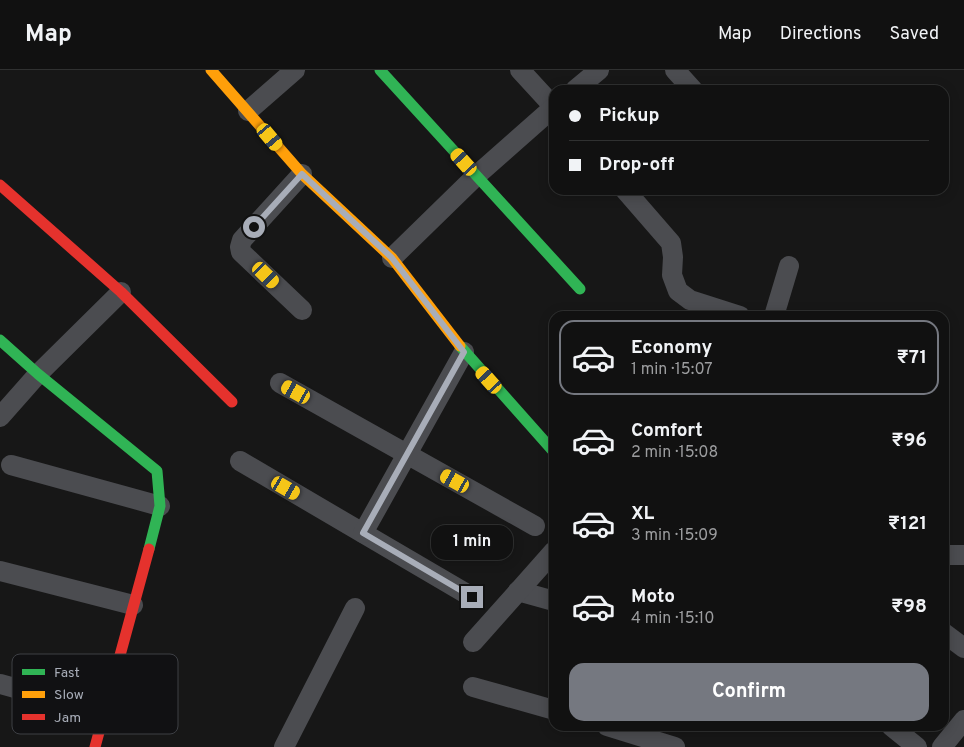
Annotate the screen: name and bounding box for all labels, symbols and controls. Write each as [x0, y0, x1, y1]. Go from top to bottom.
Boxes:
text: Map [25, 20, 72, 50]
text: Map [718, 23, 752, 46]
text: Directions [780, 23, 862, 46]
text: Saved [890, 23, 939, 46]
text: Pickup [599, 104, 659, 128]
car [254, 121, 285, 153]
car [448, 146, 479, 178]
text: Drop-off [599, 153, 674, 177]
route start [243, 216, 265, 238]
car [249, 259, 282, 291]
icon: car [571, 335, 616, 380]
text: Economy [631, 336, 712, 360]
text: ₹71 [896, 346, 927, 370]
text: 1 min · 15:07 [631, 360, 713, 380]
car [473, 364, 504, 396]
car [279, 378, 312, 406]
icon: car [571, 418, 616, 463]
text: Comfort [631, 419, 703, 443]
text: ₹96 [891, 429, 927, 453]
text: 2 min · 15:08 [631, 443, 718, 463]
car [438, 467, 471, 495]
car [269, 474, 302, 502]
icon: car [571, 501, 616, 546]
text: XL [631, 502, 654, 526]
text: ₹121 [888, 512, 927, 536]
callout: 1 min [431, 524, 513, 560]
text: 3 min · 15:09 [631, 526, 718, 546]
text: 1 min [453, 532, 491, 552]
icon: car [571, 584, 616, 629]
text: Moto [631, 585, 675, 609]
route end [461, 586, 483, 608]
text: ₹98 [891, 595, 927, 619]
text: 4 min · 15:10 [631, 609, 715, 629]
legend [12, 654, 178, 734]
button: Confirm [569, 663, 929, 721]
text: Fast [54, 665, 80, 682]
text: Slow [54, 687, 84, 704]
text: Jam [54, 710, 81, 727]

